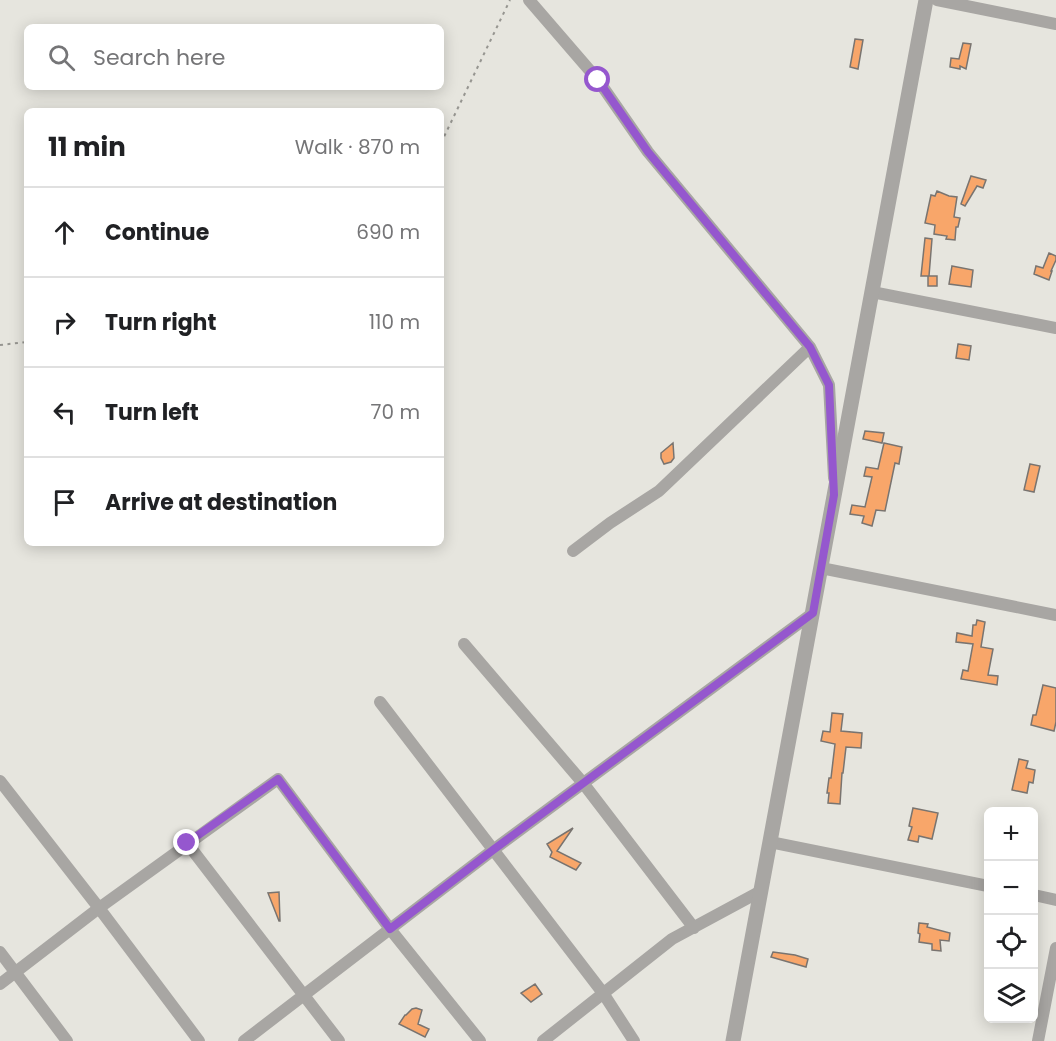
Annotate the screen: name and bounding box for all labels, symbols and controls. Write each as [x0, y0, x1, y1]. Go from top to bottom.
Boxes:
search box [24, 24, 444, 90]
icon: search [45, 41, 78, 74]
text: Search here [93, 42, 226, 73]
route start [584, 66, 610, 92]
text: 11 min [48, 129, 126, 165]
text: Walk · 870 m [295, 133, 420, 161]
icon: ahead [48, 216, 81, 249]
text: Continue [105, 217, 209, 248]
text: 690 m [356, 218, 420, 246]
icon: right [48, 306, 81, 339]
text: Turn right [105, 307, 216, 338]
text: 110 m [369, 308, 420, 336]
icon: left [48, 396, 81, 429]
text: Turn left [105, 397, 199, 428]
text: 70 m [371, 398, 420, 426]
icon: arrive [48, 486, 81, 519]
text: Arrive at destination [105, 487, 337, 518]
map controls [984, 807, 1038, 1023]
button: + [984, 807, 1038, 861]
route end [173, 829, 199, 855]
button: − [984, 861, 1038, 915]
button: locate [984, 915, 1038, 969]
button: layers [984, 969, 1038, 1023]

